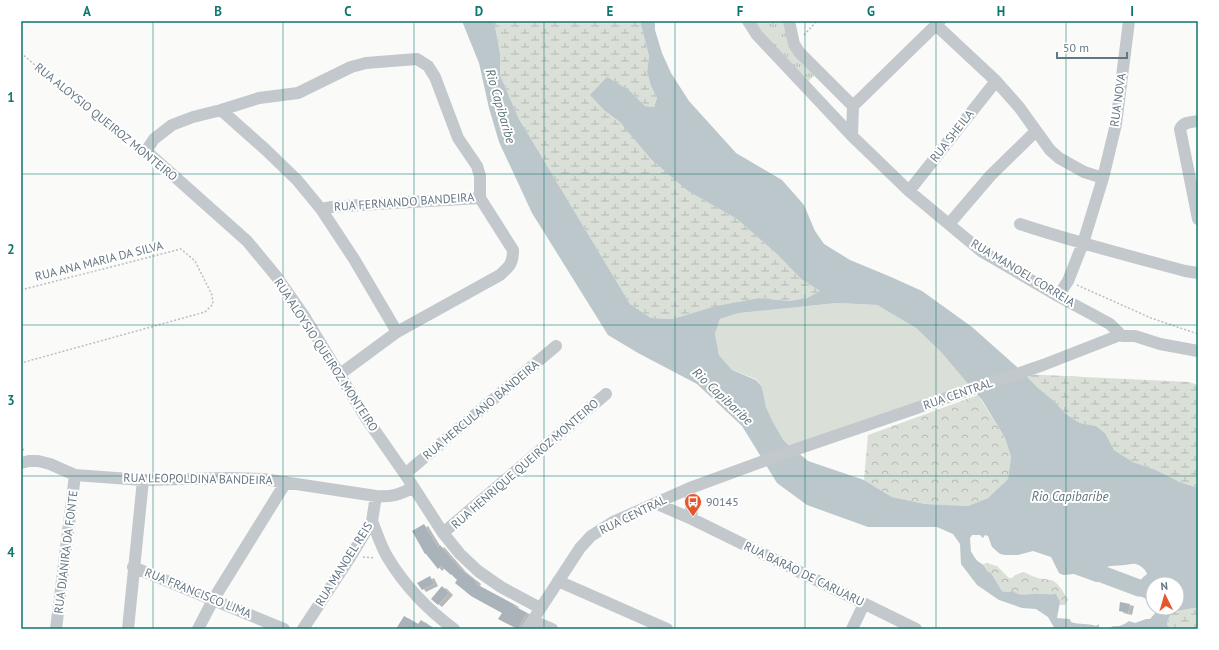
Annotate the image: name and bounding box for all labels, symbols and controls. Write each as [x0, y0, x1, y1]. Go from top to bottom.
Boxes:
text: A [83, 3, 91, 20]
text: B [214, 3, 222, 20]
text: C [344, 3, 352, 20]
text: D [475, 3, 483, 20]
text: E [607, 3, 614, 20]
text: F [737, 3, 744, 20]
text: G [867, 3, 875, 20]
text: H [997, 3, 1005, 20]
text: I [1130, 3, 1134, 20]
scale bar [1057, 34, 1127, 60]
text: 50 m [1063, 40, 1089, 55]
street label: RUA ALOYSIO QUEIROZ MONTEIRO [32, 59, 181, 184]
water label: Rio Capibaribe [482, 67, 519, 145]
street label: RUA NOVA [1106, 72, 1129, 128]
text: 1 [7, 89, 15, 106]
street label: RUA SHEILA [926, 107, 977, 165]
street label: RUA FERNANDO BANDEIRA [333, 189, 475, 214]
street label: RUA MANOEL CORREIA [968, 236, 1078, 310]
street label: RUA ANA MARIA DA SILVA [33, 237, 164, 284]
text: 2 [7, 241, 15, 258]
street label: RUA ALOYSIO QUEIROZ MONTEIRO [271, 275, 382, 434]
street label: RUA HERCULANO BANDEIRA [420, 357, 542, 463]
water label: Rio Capibaribe [689, 364, 757, 429]
street label: RUA CENTRAL [921, 375, 995, 412]
text: 3 [7, 392, 15, 409]
street label: RUA HENRIQUE QUEIROZ MONTEIRO [448, 395, 601, 532]
street label: RUA LEOPOLDINA BANDEIRA [123, 470, 273, 487]
water label: Rio Capibaribe [1032, 488, 1108, 505]
street label: RUA DJANIRA DA FONTE [51, 489, 81, 614]
street label: RUA CENTRAL [597, 492, 669, 537]
bus stop icon: 90145 [683, 492, 703, 517]
place label: 90145 [706, 494, 739, 509]
street label: RUA MANOEL REIS [312, 519, 375, 609]
street label: RUA BARÃO DE CARUARU [742, 538, 867, 609]
text: 4 [7, 544, 15, 561]
street label: RUA FRANCISCO LIMA [143, 564, 254, 621]
north arrow [1145, 576, 1185, 616]
text: N [1160, 579, 1168, 593]

